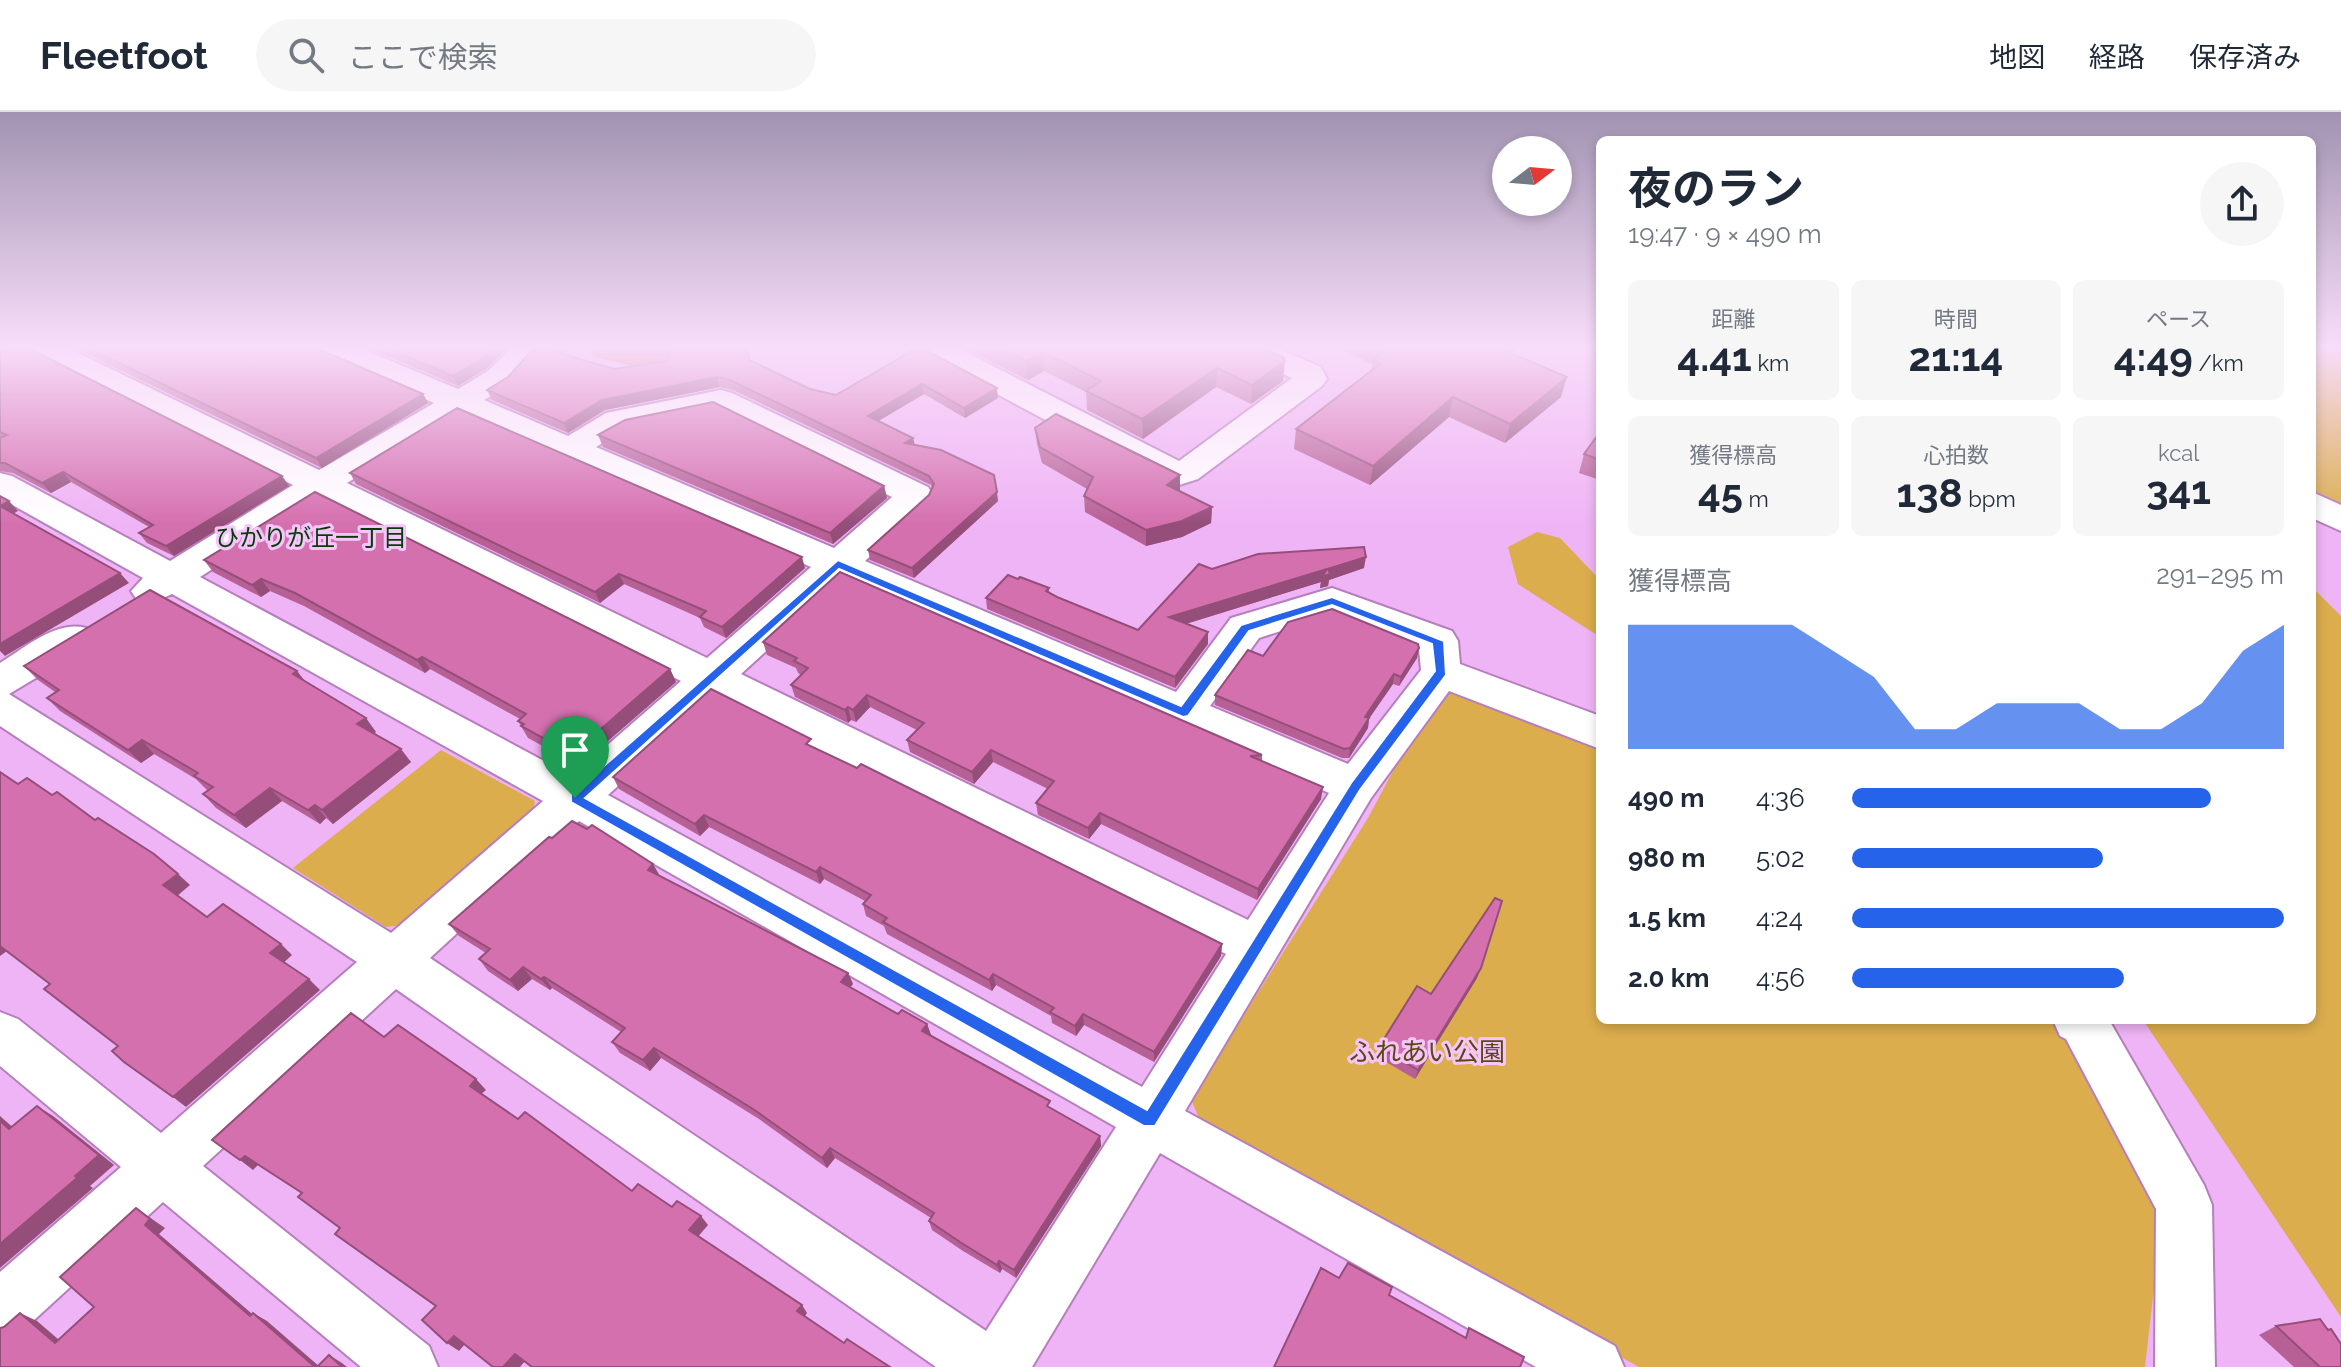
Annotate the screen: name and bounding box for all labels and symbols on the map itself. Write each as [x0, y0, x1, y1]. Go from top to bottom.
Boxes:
north arrow [1492, 136, 1572, 216]
district label: ひかりが丘一丁目 [215, 523, 407, 552]
pin [541, 716, 609, 798]
park label: ふれあい公園 [1349, 1037, 1505, 1067]

